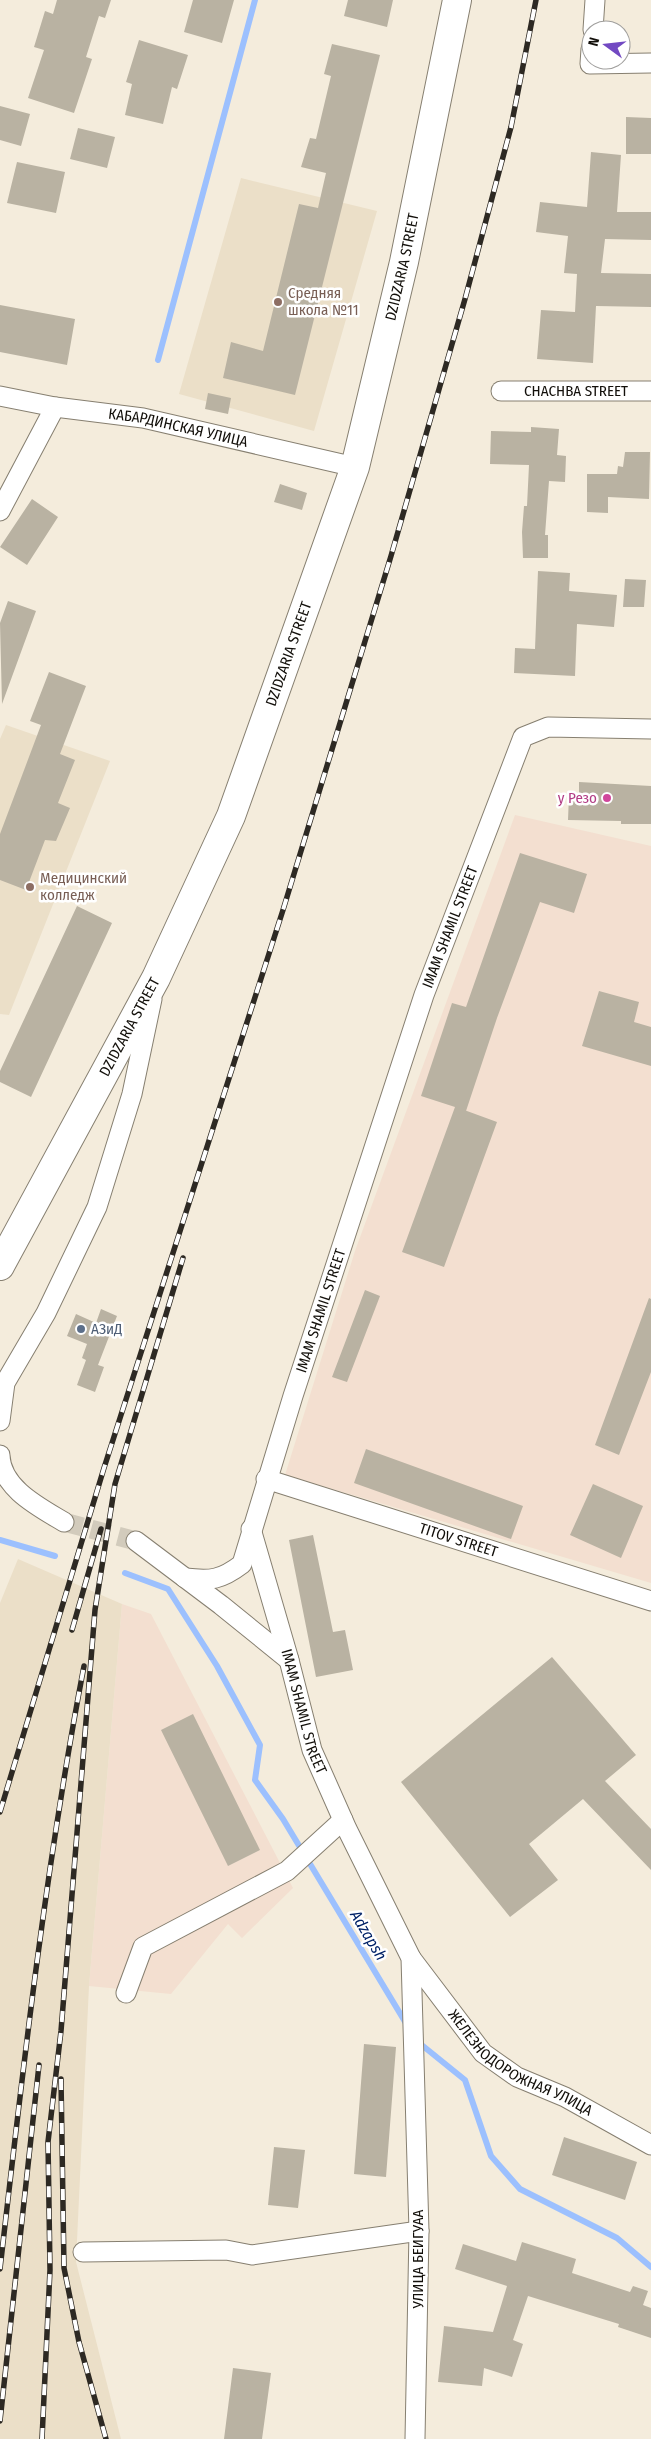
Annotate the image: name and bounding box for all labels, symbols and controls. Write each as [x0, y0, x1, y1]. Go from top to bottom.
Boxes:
north arrow [581, 20, 631, 70]
text: N [585, 36, 603, 48]
street label: DZIDZARIA STREET [381, 212, 423, 322]
place label: Средняя школа №11 [288, 284, 359, 319]
marker: Средняя школа №11 [272, 296, 284, 308]
street label: CHACHBA STREET [524, 382, 628, 400]
street label: КАБАРДИНСКАЯ УЛИЦА [107, 405, 250, 451]
street label: DZIDZARIA STREET [262, 599, 315, 709]
place label: у Резо [558, 789, 597, 807]
marker: у Резо [601, 792, 613, 804]
street label: IMAM SHAMIL STREET [418, 864, 482, 991]
place label: Медицинский колледж [40, 869, 127, 904]
marker: Медицинский колледж [24, 881, 36, 893]
street label: DZIDZARIA STREET [96, 974, 164, 1079]
street label: IMAM SHAMIL STREET [292, 1247, 349, 1375]
place label: АЗиД [91, 1320, 122, 1338]
marker: АЗиД [75, 1323, 87, 1335]
street label: TITOV STREET [417, 1519, 500, 1561]
street label: IMAM SHAMIL STREET [277, 1647, 331, 1777]
water label: Adzapsh [346, 1906, 391, 1964]
street label: ЖЕЛЕЗНОДОРОЖНАЯ УЛИЦА [444, 2006, 596, 2120]
street label: УЛИЦА БЕИГУАА [409, 2209, 427, 2309]

